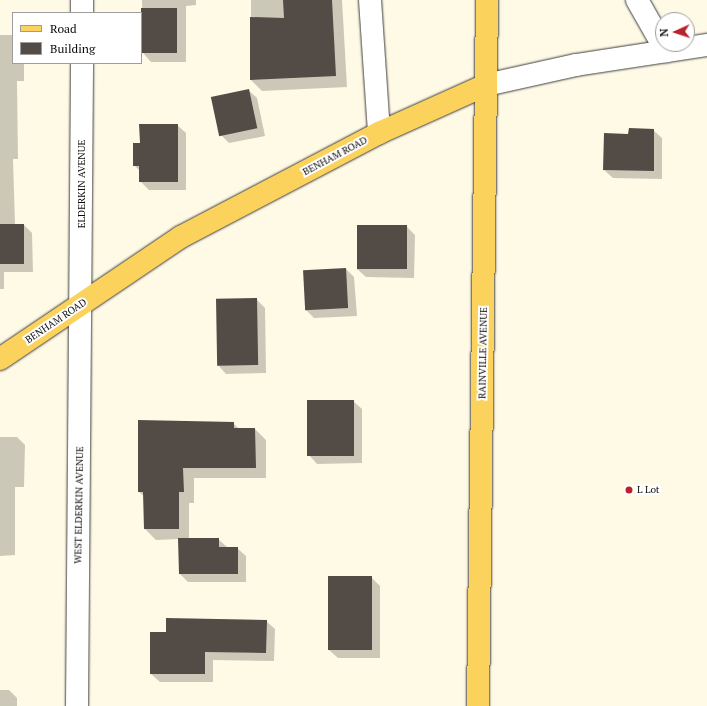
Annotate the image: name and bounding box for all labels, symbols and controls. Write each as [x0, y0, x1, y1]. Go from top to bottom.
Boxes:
legend [12, 12, 142, 64]
north arrow [655, 12, 695, 52]
text: Road [50, 21, 77, 36]
text: N [657, 28, 671, 37]
text: Building [50, 41, 95, 56]
street label: BENHAM ROAD [301, 134, 369, 178]
street label: ELDERKIN AVENUE [76, 140, 88, 228]
street label: BENHAM ROAD [23, 296, 89, 346]
street label: RAINVILLE AVENUE [476, 307, 490, 399]
street label: WEST ELDERKIN AVENUE [72, 446, 86, 564]
place label: L Lot [637, 484, 660, 496]
marker: L Lot [624, 485, 634, 495]

